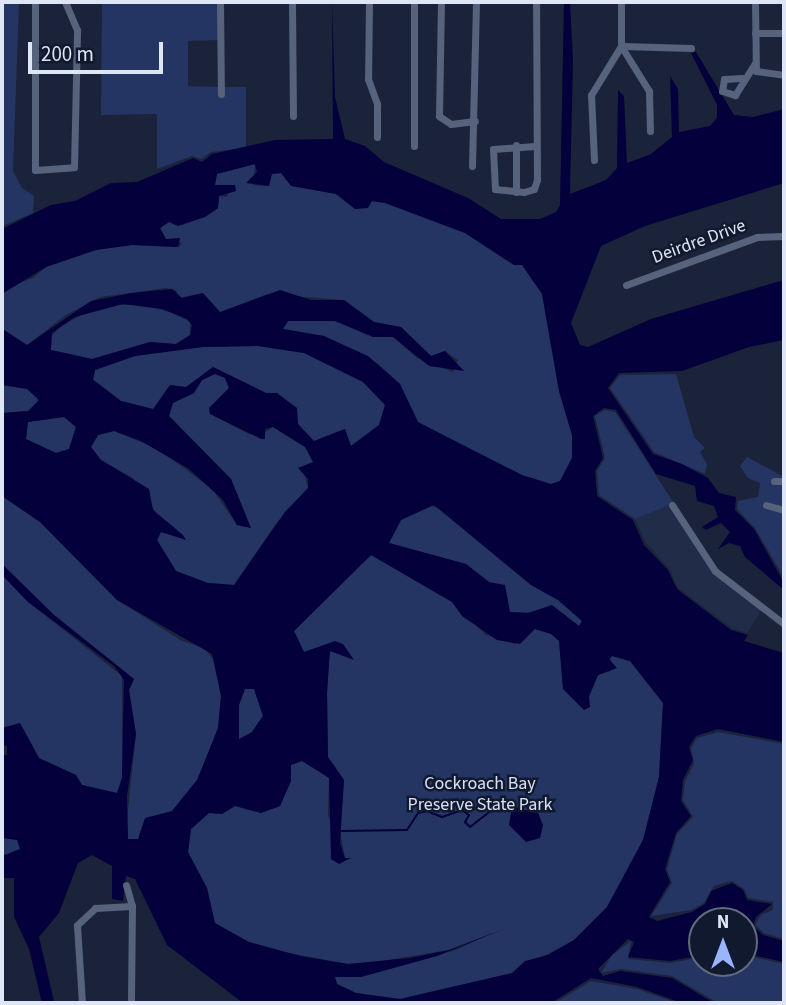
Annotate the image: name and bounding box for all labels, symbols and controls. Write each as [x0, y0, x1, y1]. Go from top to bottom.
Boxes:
scale bar [32, 28, 166, 72]
text: 200 m [41, 39, 94, 69]
street label: Deirdre Drive [649, 215, 749, 269]
park label: Cockroach Bay Preserve State Park [408, 774, 552, 816]
north arrow [688, 907, 758, 977]
text: N [717, 909, 729, 936]

